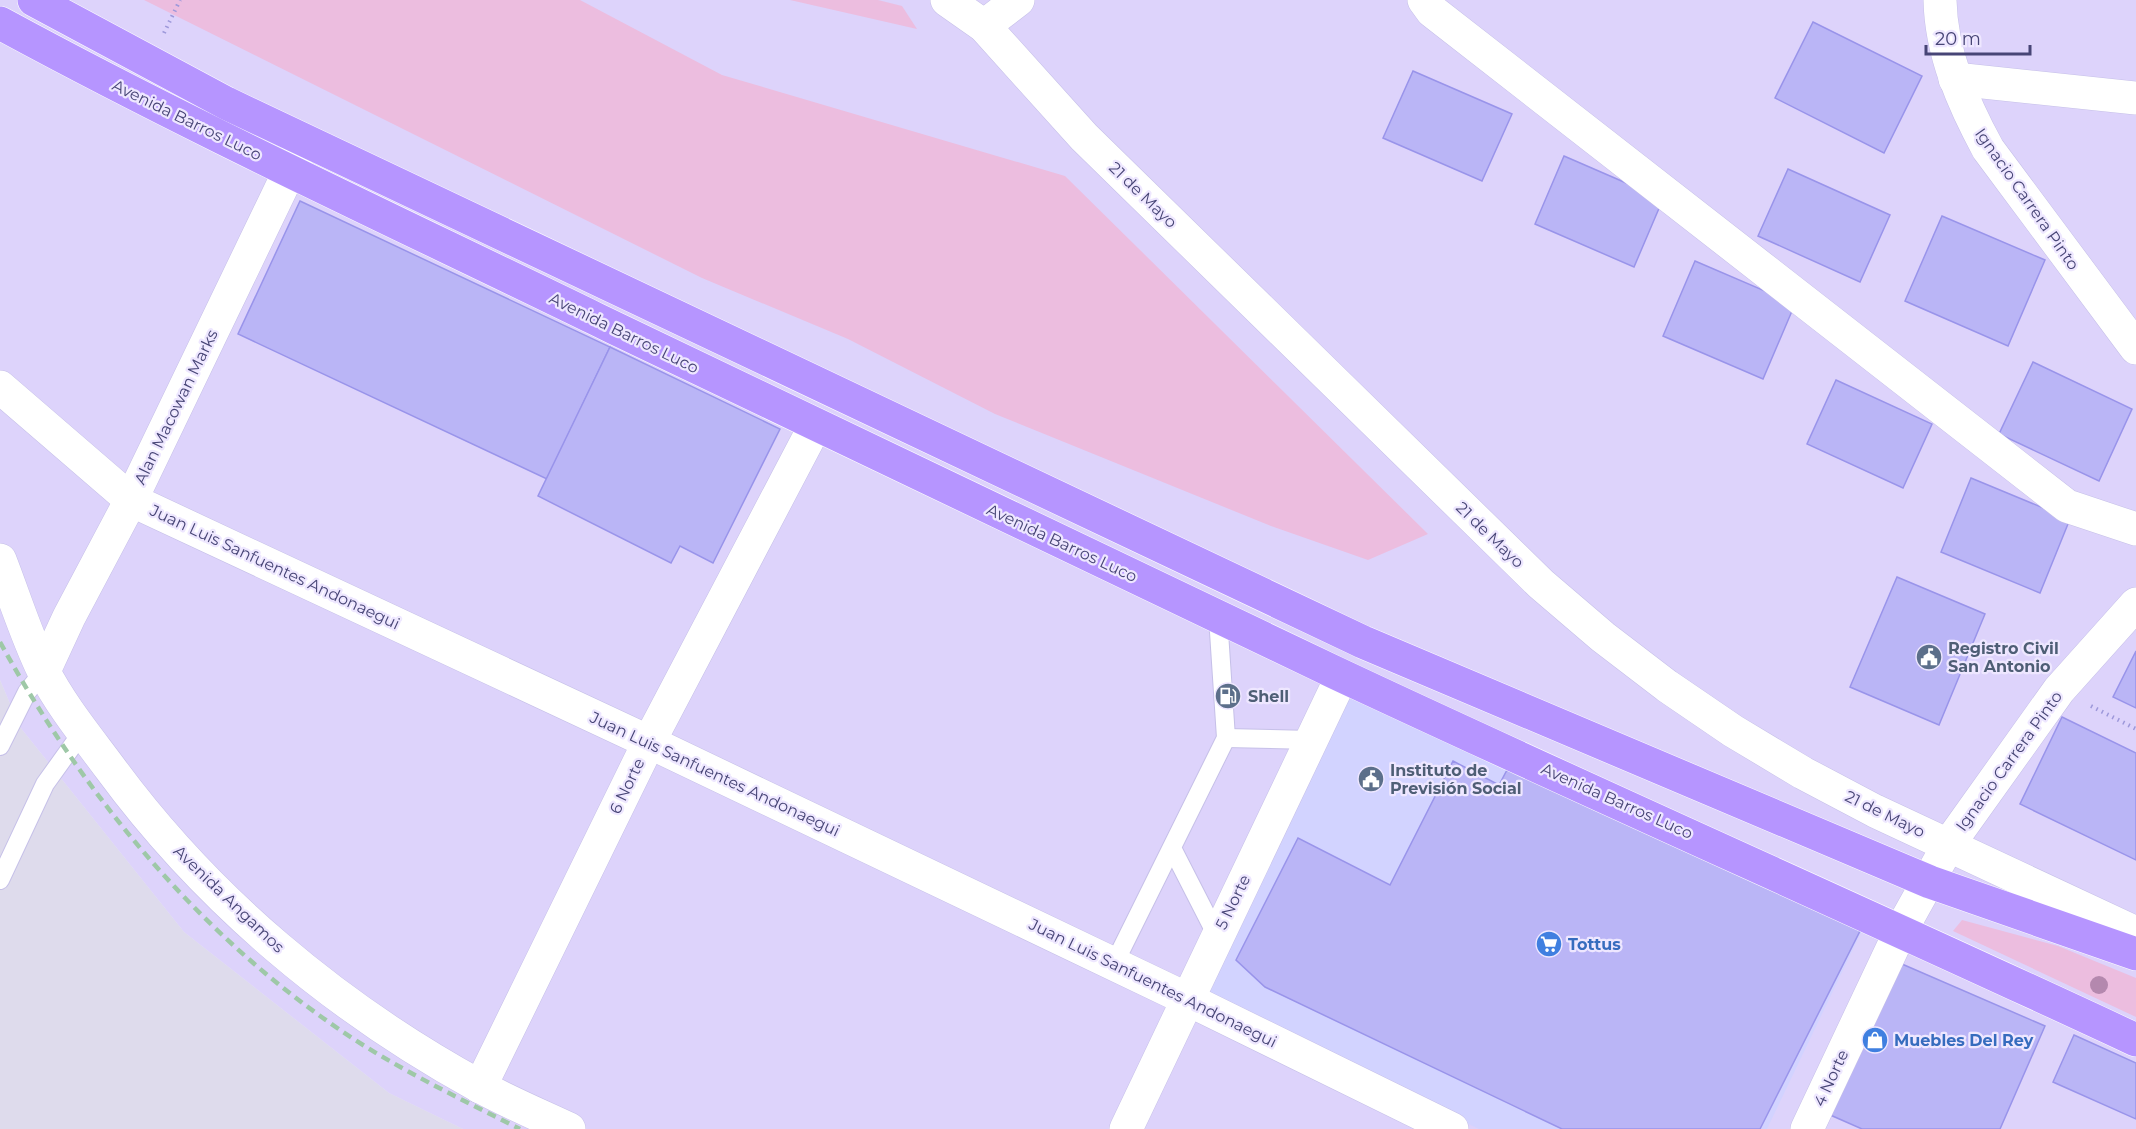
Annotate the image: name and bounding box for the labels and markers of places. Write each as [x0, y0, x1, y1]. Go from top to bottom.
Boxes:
place label: Registro Civil San Antonio [1948, 639, 2059, 676]
public building icon: Registro Civil San Antonio [1914, 642, 1944, 672]
fuel station icon: Shell [1213, 681, 1243, 711]
place label: Shell [1248, 687, 1289, 706]
place label: Instituto de Previsión Social [1390, 761, 1522, 798]
public building icon: Instituto de Previsión Social [1356, 764, 1386, 794]
supermarket icon: Tottus [1534, 929, 1564, 959]
place label: Tottus [1568, 935, 1621, 954]
shop icon: Muebles Del Rey [1860, 1025, 1890, 1055]
place label: Muebles Del Rey [1894, 1031, 2034, 1050]

